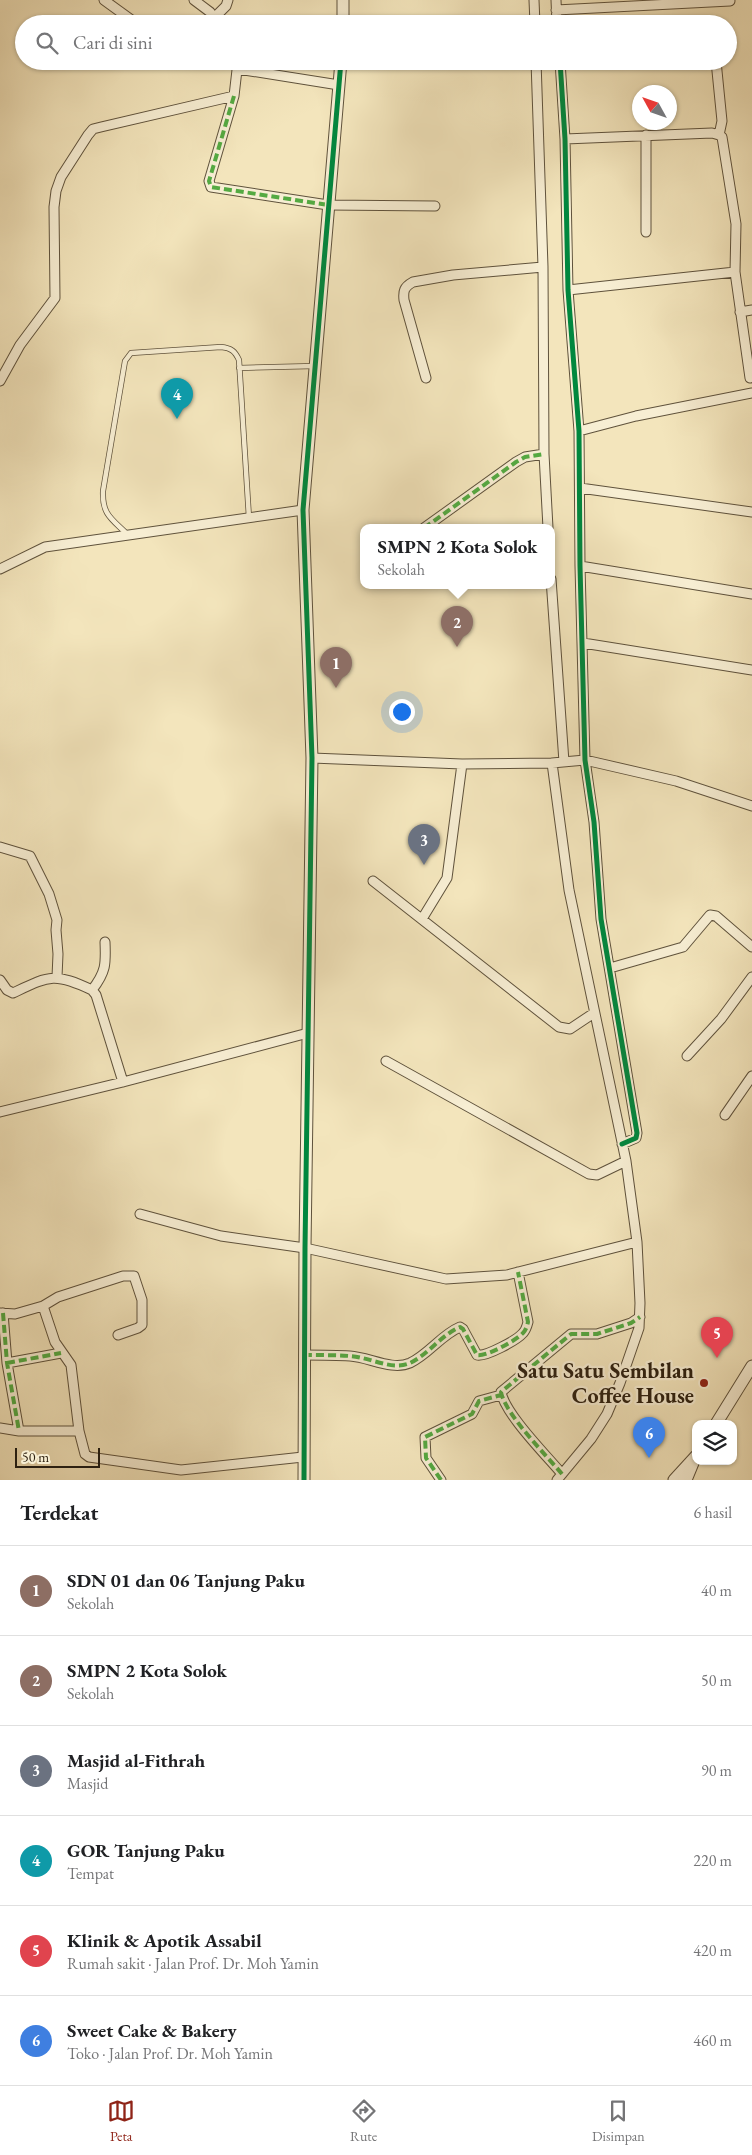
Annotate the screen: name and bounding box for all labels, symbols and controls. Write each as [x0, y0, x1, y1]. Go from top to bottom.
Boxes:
search box [15, 15, 737, 70]
icon: search [33, 29, 61, 57]
text: Cari di sini [73, 30, 152, 55]
north arrow [632, 85, 677, 130]
pin: 4 [161, 378, 193, 419]
popup [360, 524, 555, 589]
text: SMPN 2 Kota Solok [378, 534, 537, 559]
text: Sekolah [378, 559, 425, 580]
pin: 2 [441, 606, 473, 647]
pin: 1 [320, 647, 352, 688]
your location [389, 699, 415, 725]
pin: 3 [408, 824, 440, 865]
pin: 5 [701, 1317, 733, 1358]
place label: Satu Satu Sembilan Coffee House [517, 1356, 695, 1410]
marker: Satu Satu Sembilan Coffee House [698, 1377, 710, 1389]
pin: 6 [633, 1417, 665, 1458]
map controls [692, 1420, 737, 1465]
button: layers [692, 1420, 737, 1465]
scale bar [15, 1445, 100, 1468]
text: 50 m [22, 1448, 49, 1466]
text: Terdekat [20, 1499, 98, 1526]
text: 6 hasil [694, 1502, 732, 1523]
text: SDN 01 dan 06 Tanjung Paku [67, 1568, 305, 1593]
text: 1 [32, 1580, 40, 1601]
text: 40 m [701, 1580, 732, 1601]
text: Sekolah [67, 1593, 114, 1614]
text: SMPN 2 Kota Solok [67, 1658, 227, 1683]
text: 2 [32, 1670, 40, 1691]
text: 50 m [701, 1670, 732, 1691]
text: Sekolah [67, 1683, 114, 1704]
text: Masjid al-Fithrah [67, 1748, 205, 1773]
text: 3 [32, 1760, 40, 1781]
text: 90 m [701, 1760, 732, 1781]
text: Masjid [67, 1773, 108, 1794]
text: GOR Tanjung Paku [67, 1838, 225, 1863]
text: 4 [32, 1850, 40, 1871]
text: 220 m [693, 1850, 732, 1871]
text: Tempat [67, 1863, 114, 1884]
text: Klinik & Apotik Assabil [67, 1928, 262, 1953]
text: 5 [32, 1940, 40, 1961]
text: 420 m [693, 1940, 732, 1961]
text: Rumah sakit · Jalan Prof. Dr. Moh Yamin [67, 1953, 319, 1974]
text: Sweet Cake & Bakery [67, 2018, 237, 2043]
text: 6 [32, 2030, 40, 2051]
text: 460 m [693, 2030, 732, 2051]
text: Toko · Jalan Prof. Dr. Moh Yamin [67, 2043, 273, 2064]
tab: Peta [107, 2097, 135, 2145]
tab: Rute [350, 2097, 378, 2145]
tab: Disimpan [592, 2097, 645, 2145]

